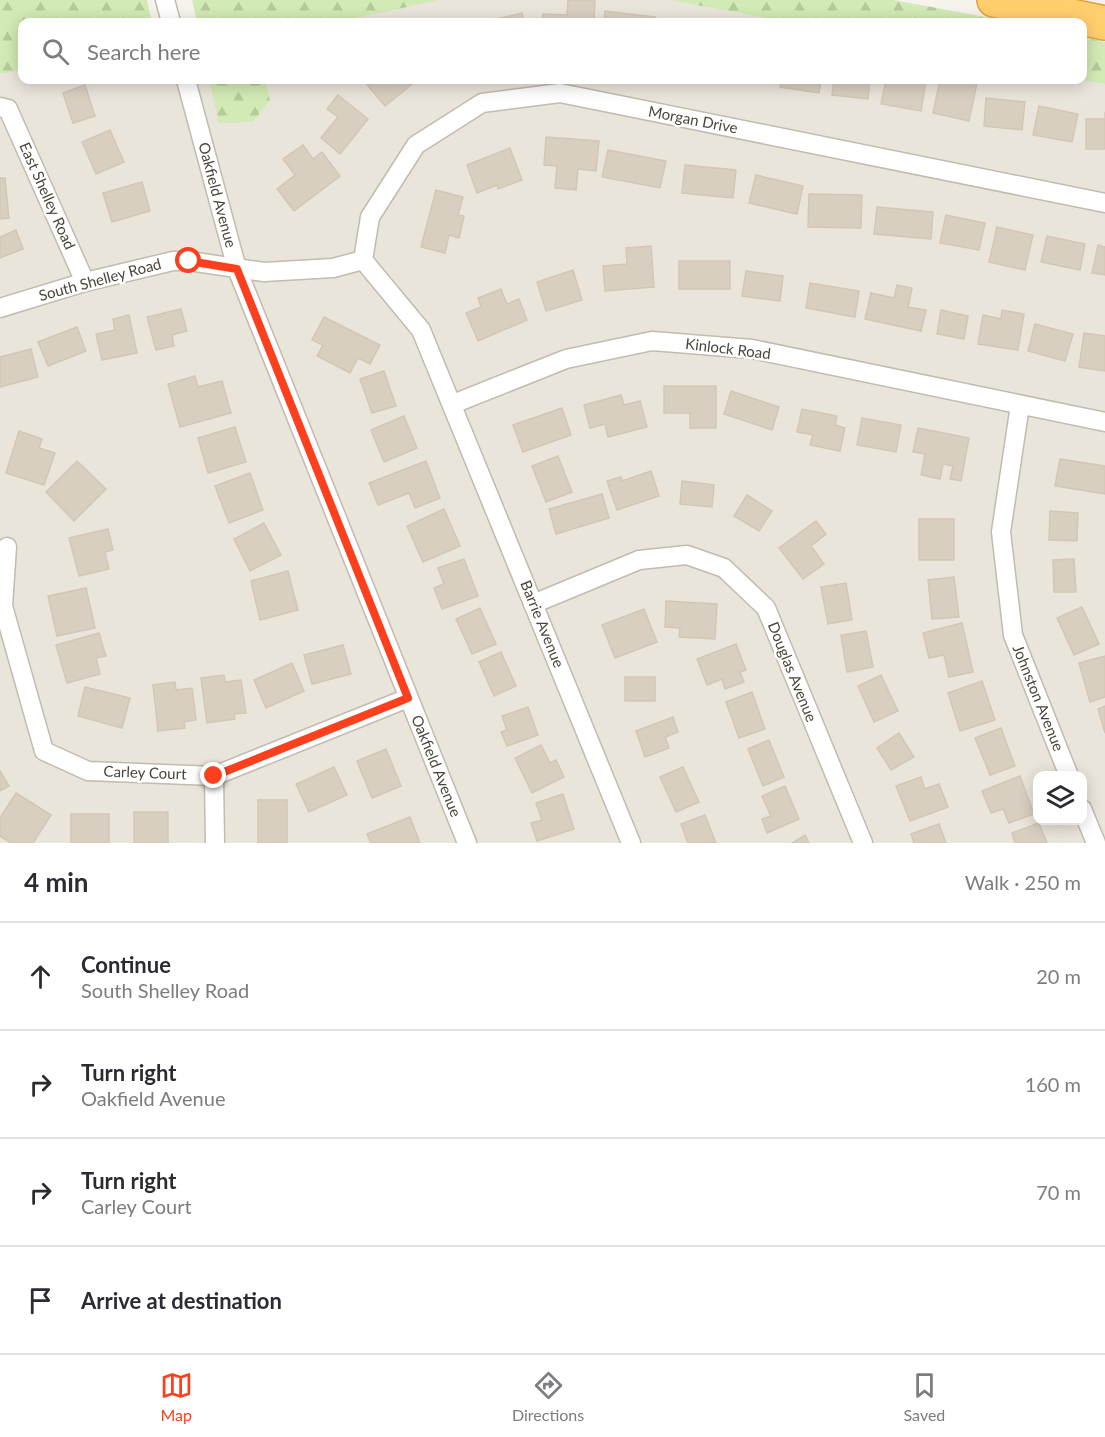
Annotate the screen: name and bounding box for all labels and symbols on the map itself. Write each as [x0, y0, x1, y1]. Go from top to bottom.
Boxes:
street label: Morgan Drive [647, 102, 740, 137]
street label: East Shelley Road [16, 139, 80, 252]
street label: Oakfield Avenue [195, 140, 241, 249]
route start [175, 247, 201, 273]
street label: South Shelley Road [36, 254, 163, 304]
street label: Kinlock Road [684, 334, 772, 362]
street label: Barrie Avenue [517, 577, 569, 670]
street label: Douglas Avenue [765, 619, 821, 724]
street label: Johnston Avenue [1009, 642, 1068, 753]
street label: Oakfield Avenue [408, 712, 466, 819]
street label: Carley Court [103, 762, 187, 782]
route end [200, 762, 226, 788]

